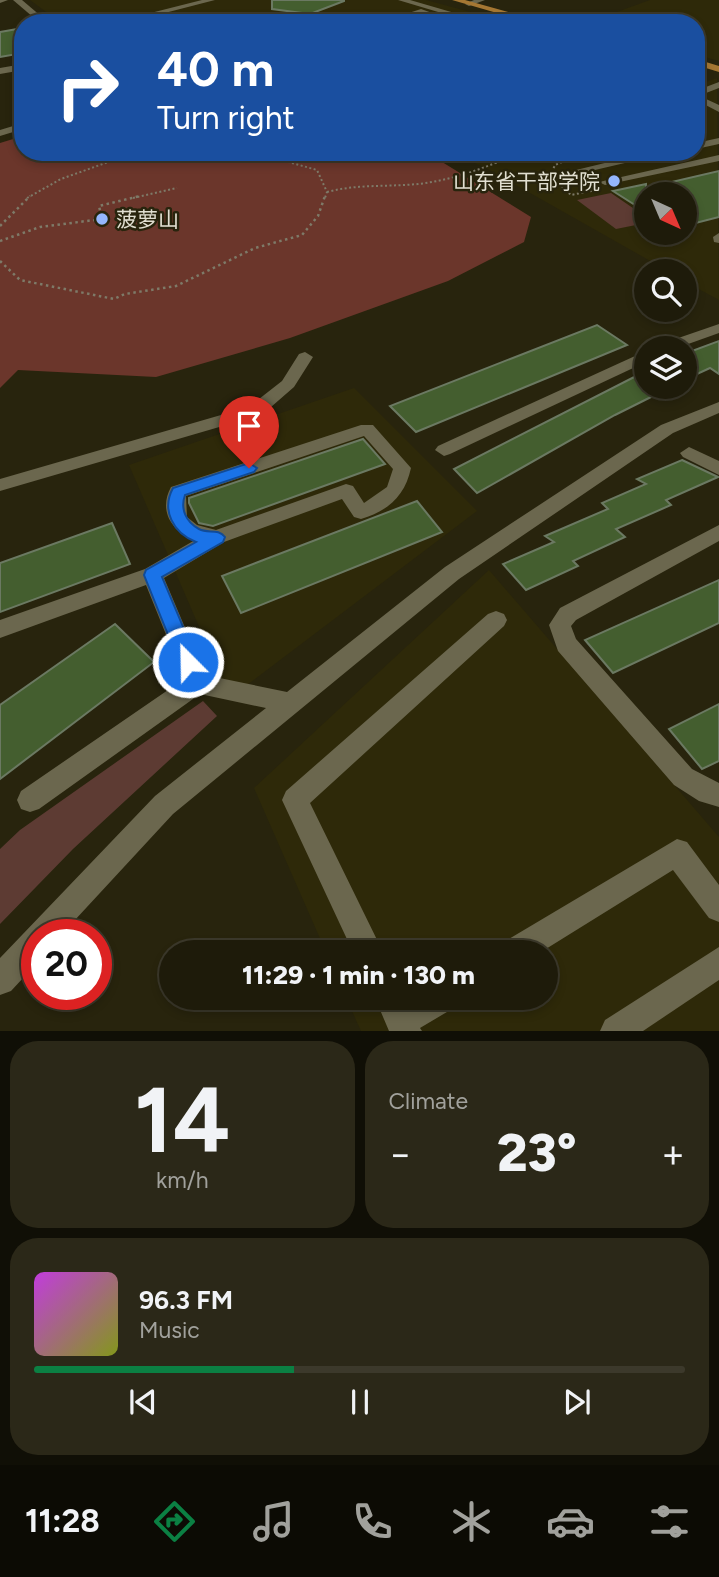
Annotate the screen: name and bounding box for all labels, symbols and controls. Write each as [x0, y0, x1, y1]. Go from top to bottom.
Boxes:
text: 40 m [157, 39, 274, 98]
icon: right [42, 42, 133, 133]
text: Turn right [157, 99, 295, 137]
place label: 山东省干部学院 [453, 169, 600, 194]
marker: 山东省干部学院 [606, 173, 622, 189]
north arrow [634, 182, 696, 245]
map controls [634, 182, 697, 399]
place label: 菠萝山 [116, 207, 179, 232]
marker: 菠萝山 [94, 211, 110, 227]
button: search [634, 259, 697, 322]
button: layers [634, 336, 697, 399]
pin [219, 396, 279, 468]
icon: arrive [230, 407, 268, 445]
position arrow [151, 625, 225, 699]
speed limit sign: 20 [21, 919, 112, 1010]
text: 11:29 · 1 min · 130 m [242, 959, 475, 991]
text: 14 [134, 1066, 230, 1175]
text: Climate [389, 1087, 468, 1115]
text: 23° [497, 1122, 577, 1184]
text: − [389, 1131, 412, 1177]
text: + [661, 1131, 685, 1177]
text: km/h [156, 1166, 209, 1194]
text: 96.3 FM [139, 1284, 233, 1316]
text: Music [139, 1316, 200, 1344]
icon: previous [124, 1383, 162, 1421]
icon: pause [341, 1383, 379, 1421]
icon: next [558, 1383, 596, 1421]
icon: directions [150, 1497, 199, 1546]
icon: music [249, 1497, 298, 1546]
icon: phone [348, 1497, 397, 1546]
icon: climate [447, 1497, 496, 1546]
icon: car [546, 1497, 595, 1546]
icon: filters [645, 1497, 694, 1546]
text: 11:28 [25, 1502, 100, 1540]

